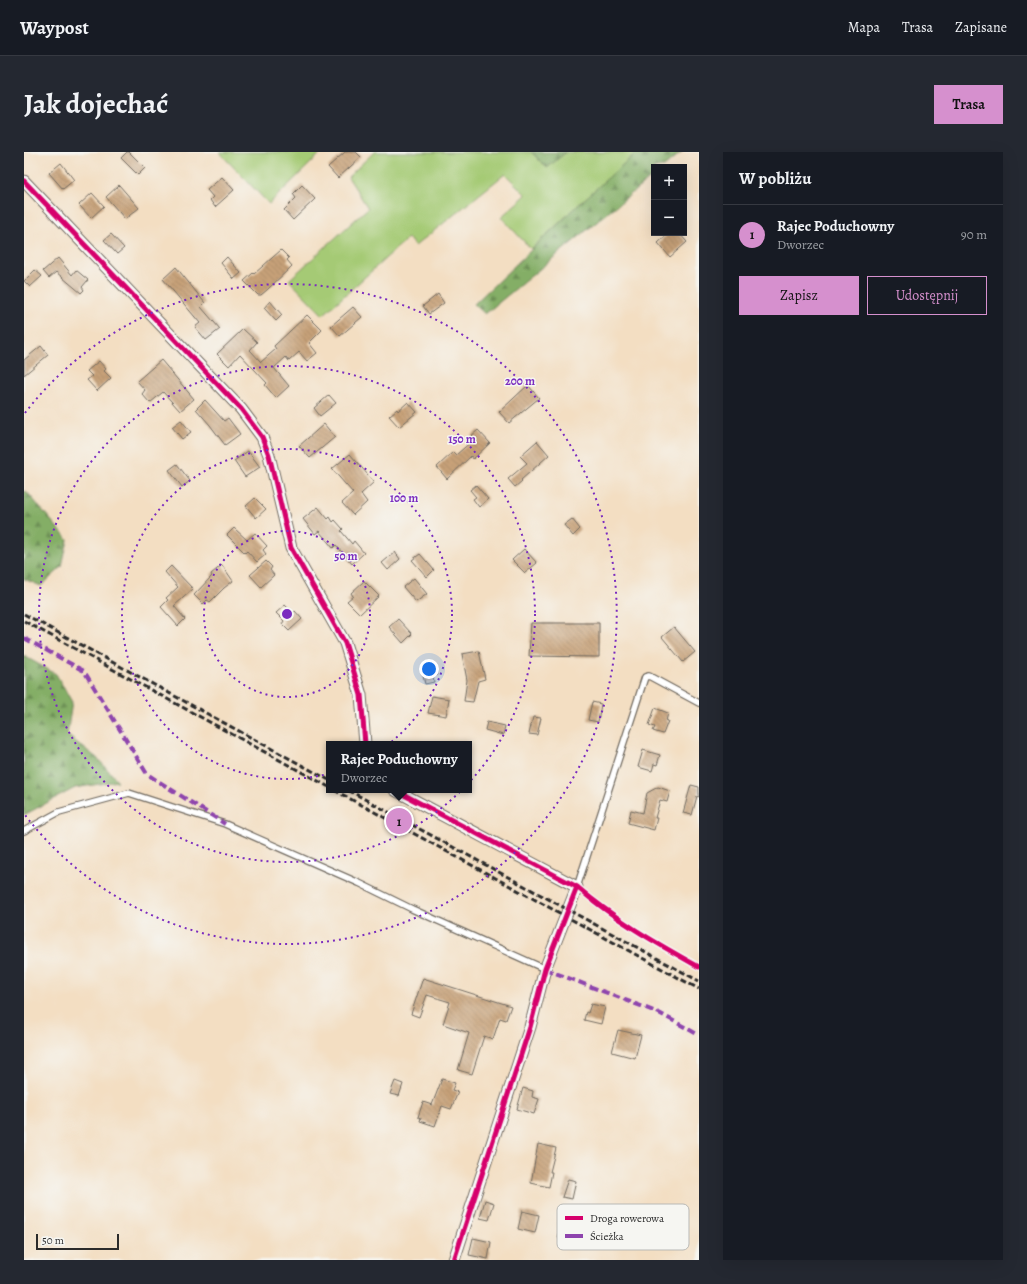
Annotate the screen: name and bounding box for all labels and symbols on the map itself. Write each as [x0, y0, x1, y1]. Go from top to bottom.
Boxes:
text: 200 m [505, 373, 535, 389]
text: 150 m [448, 431, 476, 447]
text: 100 m [390, 490, 418, 506]
text: 50 m [334, 548, 358, 564]
centre of rings [280, 607, 294, 621]
your location [419, 659, 439, 679]
pin: 1 [386, 806, 412, 836]
legend [557, 1204, 689, 1250]
text: Droga rowerowa [590, 1211, 665, 1226]
text: Ścieżka [590, 1229, 625, 1244]
scale bar [36, 1232, 119, 1251]

